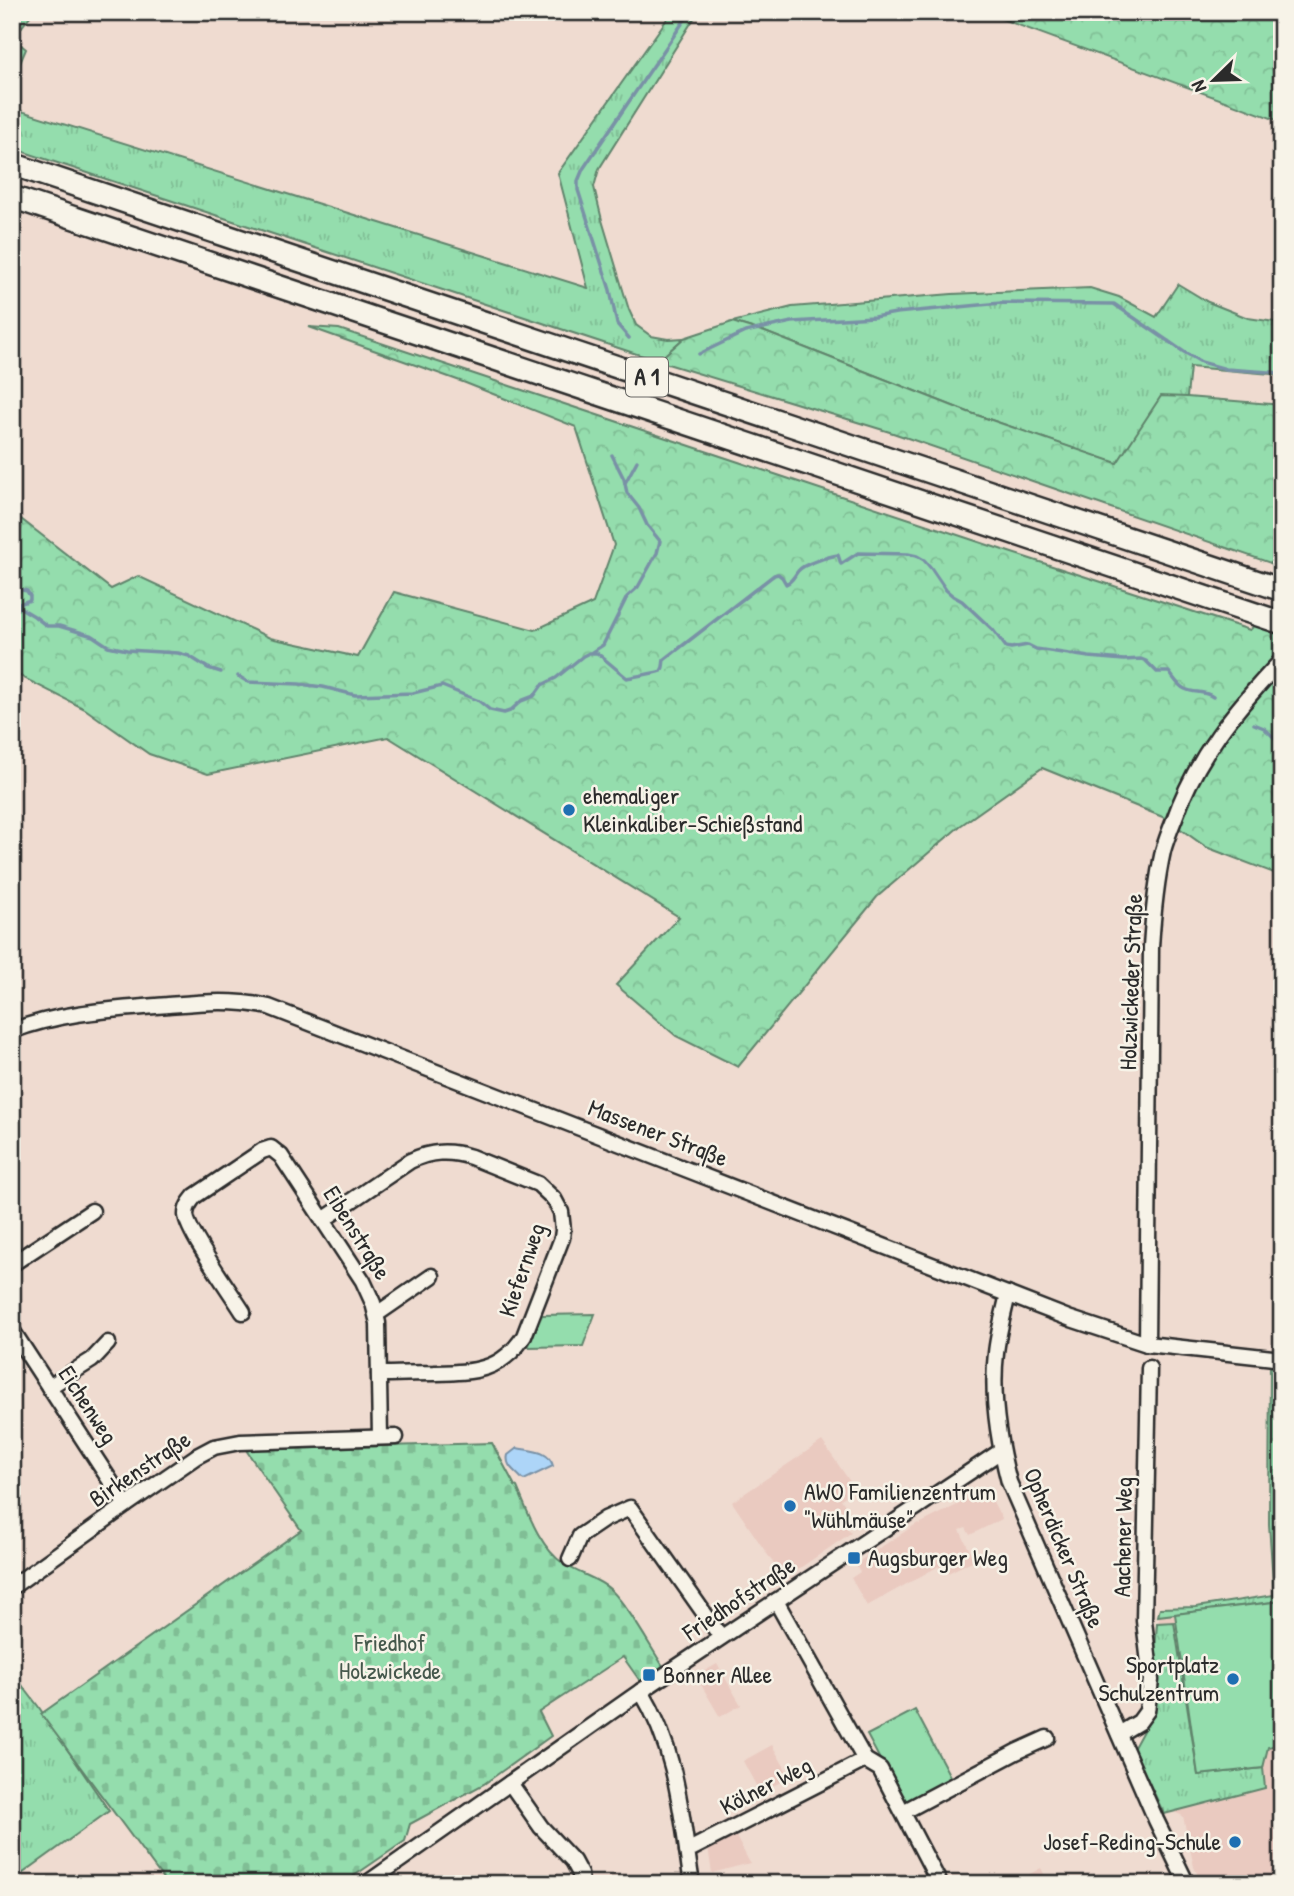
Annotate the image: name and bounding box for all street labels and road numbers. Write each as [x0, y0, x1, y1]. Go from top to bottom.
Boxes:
road number: A 1 [626, 358, 668, 396]
street label: Holzwickeder Straße [1111, 893, 1149, 1071]
street label: Massener Straße [584, 1091, 733, 1174]
street label: Eibenstraße [317, 1180, 399, 1286]
street label: Kiefernweg [490, 1219, 552, 1321]
street label: Eichenweg [52, 1359, 126, 1450]
street label: Birkenstraße [83, 1422, 197, 1514]
street label: Opherdicker Straße [1017, 1463, 1113, 1633]
street label: Aachener Weg [1105, 1477, 1139, 1597]
street label: Friedhofstraße [675, 1549, 801, 1648]
street label: Kölner Weg [714, 1748, 817, 1822]

